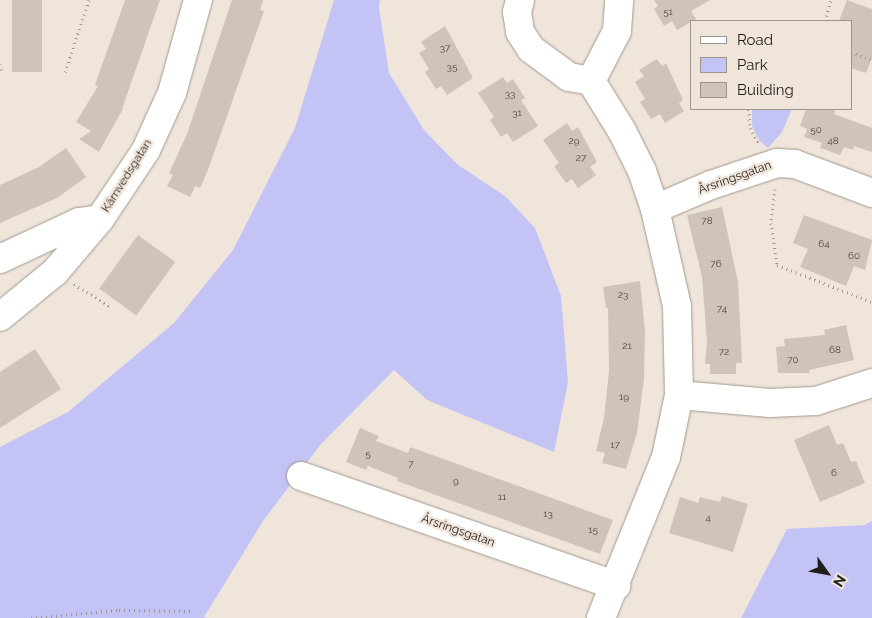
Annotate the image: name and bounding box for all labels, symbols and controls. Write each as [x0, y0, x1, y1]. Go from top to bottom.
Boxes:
house number: 51 [663, 6, 673, 18]
legend [690, 20, 852, 110]
text: Road [737, 31, 773, 49]
house number: 37 [440, 42, 450, 54]
text: Park [737, 56, 768, 74]
house number: 35 [447, 61, 457, 73]
text: Building [737, 81, 794, 99]
house number: 33 [505, 88, 515, 100]
house number: 31 [512, 107, 522, 119]
house number: 50 [810, 124, 822, 136]
house number: 29 [568, 135, 580, 147]
house number: 48 [827, 135, 839, 147]
street label: Kärnvedsgatan [99, 137, 155, 215]
house number: 27 [576, 152, 586, 164]
street label: Årsringsgatan [697, 158, 773, 198]
house number: 78 [701, 215, 713, 227]
house number: 64 [818, 238, 830, 250]
house number: 60 [848, 250, 860, 262]
house number: 76 [710, 258, 722, 270]
house number: 23 [618, 289, 628, 301]
house number: 74 [717, 303, 727, 315]
house number: 21 [622, 340, 632, 352]
house number: 68 [829, 344, 841, 356]
house number: 72 [719, 346, 729, 358]
house number: 70 [787, 354, 799, 366]
house number: 19 [619, 391, 629, 403]
house number: 17 [610, 439, 620, 451]
house number: 5 [365, 448, 371, 460]
house number: 7 [408, 458, 414, 470]
house number: 6 [831, 467, 837, 479]
house number: 9 [453, 475, 459, 487]
house number: 11 [498, 491, 506, 503]
house number: 13 [543, 508, 553, 520]
street label: Årsringsgatan [419, 512, 497, 550]
house number: 4 [705, 512, 711, 524]
house number: 15 [588, 524, 598, 536]
north arrow [802, 548, 852, 598]
text: N [830, 572, 849, 590]

